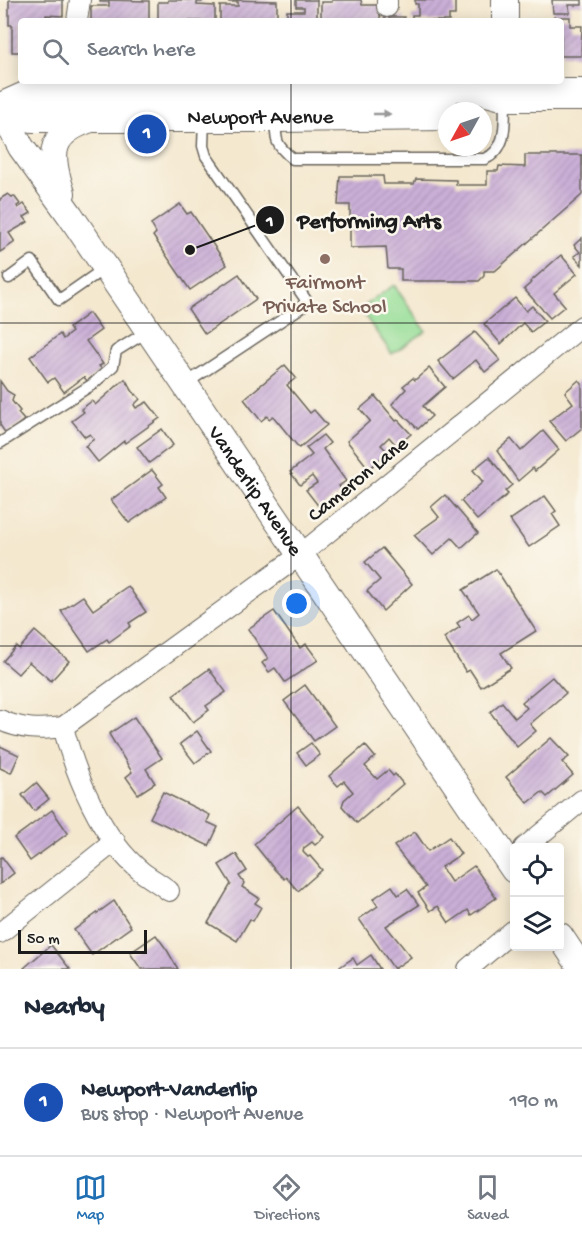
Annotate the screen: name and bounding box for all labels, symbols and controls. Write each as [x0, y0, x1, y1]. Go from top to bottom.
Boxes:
search box [18, 18, 564, 84]
icon: search [39, 35, 72, 68]
text: Search here [87, 38, 195, 64]
north arrow [438, 102, 492, 156]
street label: Newport Avenue [187, 106, 335, 132]
one-way arrow [372, 109, 391, 119]
pin: 1 [128, 112, 166, 156]
callout: Performing Arts [255, 200, 453, 240]
text: Performing Arts [296, 210, 443, 236]
text: 1 [265, 212, 274, 233]
marker: Fairmont Private School [318, 252, 332, 266]
place label: Fairmont Private School [262, 272, 387, 321]
street label: Vanderlip Avenue [200, 421, 307, 563]
street label: Cameron Lane [304, 432, 415, 529]
your location [282, 589, 311, 618]
map controls [510, 843, 564, 951]
button: locate [510, 843, 564, 897]
button: layers [510, 897, 564, 951]
scale bar [18, 927, 147, 954]
text: 50 m [27, 931, 60, 950]
text: Nearby [24, 993, 105, 1024]
text: Newport-Vanderlip [81, 1078, 257, 1104]
text: 1 [39, 1091, 48, 1114]
text: 190 m [510, 1091, 558, 1114]
text: Bus stop · Newport Avenue [81, 1104, 303, 1127]
tab: Map [74, 1171, 107, 1226]
tab: Directions [254, 1171, 320, 1226]
tab: Saved [467, 1171, 508, 1226]

